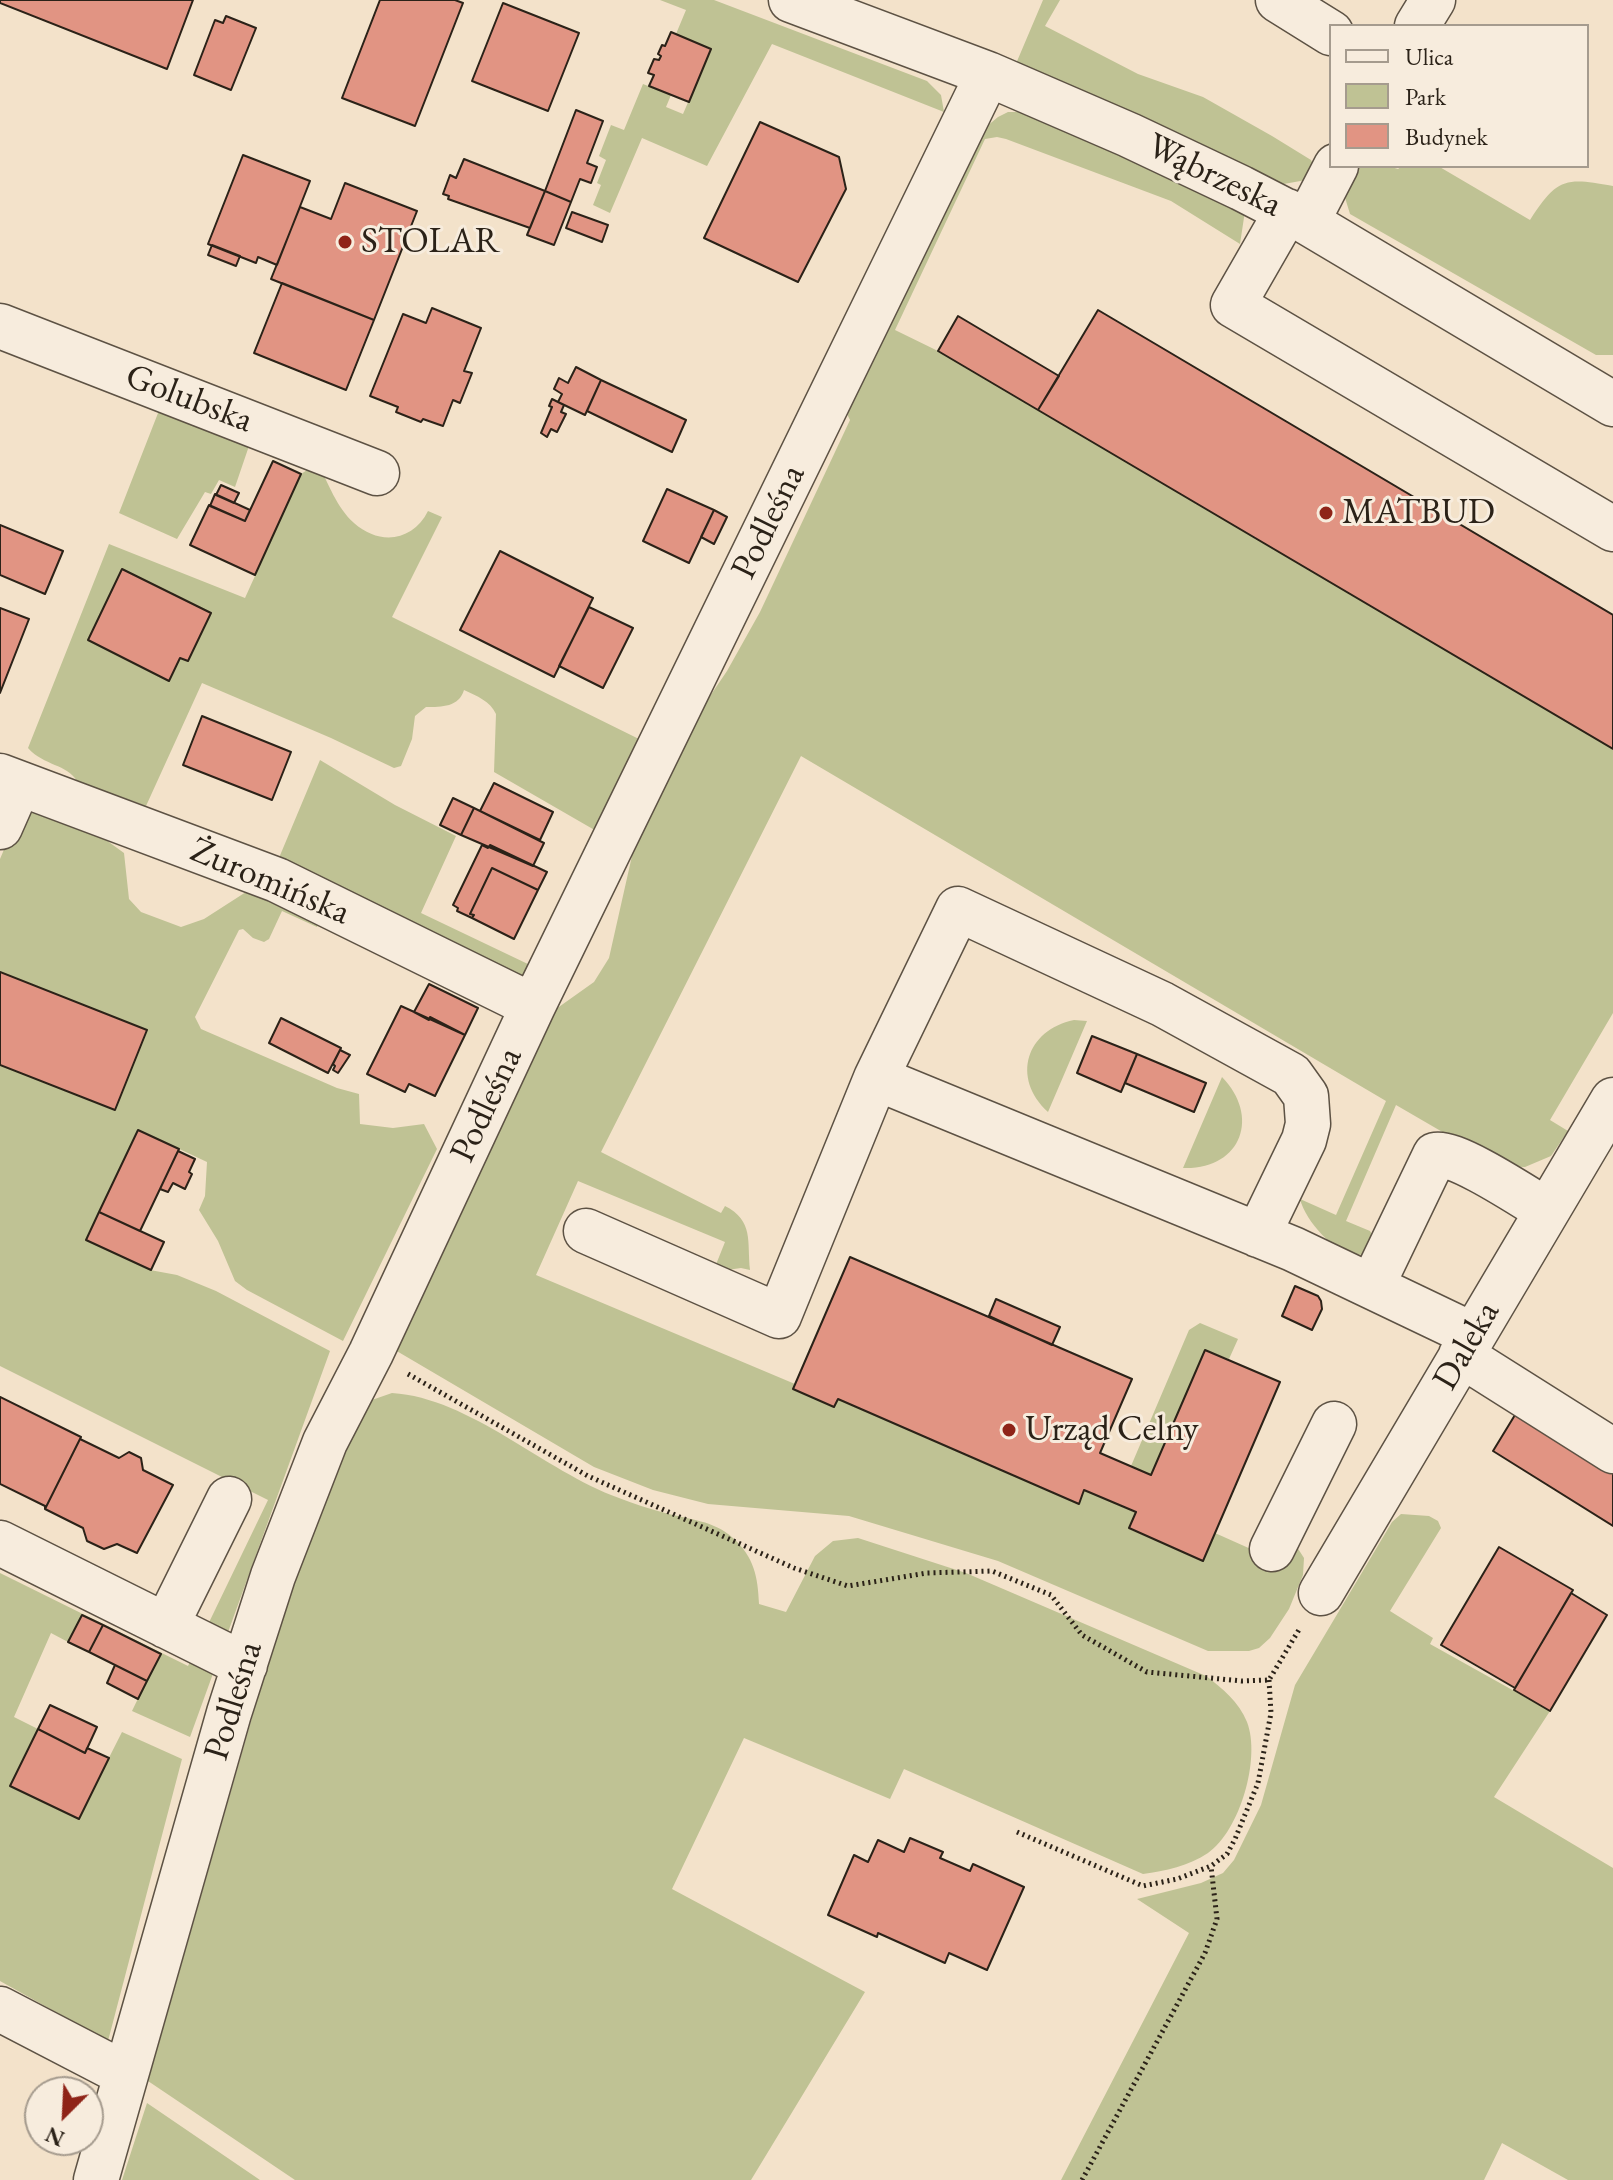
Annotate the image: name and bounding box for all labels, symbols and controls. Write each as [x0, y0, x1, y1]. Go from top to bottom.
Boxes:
legend [1329, 24, 1589, 168]
text: Ulica [1405, 41, 1453, 72]
text: Park [1405, 81, 1446, 112]
text: Budynek [1405, 121, 1488, 152]
street label: Wąbrzeska [1139, 125, 1289, 227]
place label: STOLAR [361, 220, 500, 264]
marker: STOLAR [336, 233, 354, 251]
street label: Golubska [119, 355, 259, 443]
street label: Podleśna [723, 458, 815, 586]
place label: MATBUD [1342, 491, 1495, 535]
marker: MATBUD [1317, 504, 1335, 522]
street label: Żuromińska [184, 829, 356, 935]
street label: Podleśna [442, 1041, 532, 1169]
street label: Daleka [1424, 1294, 1510, 1398]
place label: Urząd Celny [1025, 1408, 1199, 1452]
marker: Urząd Celny [1000, 1421, 1018, 1439]
street label: Podleśna [196, 1636, 272, 1766]
north arrow [24, 2076, 104, 2156]
text: N [41, 2120, 69, 2153]

